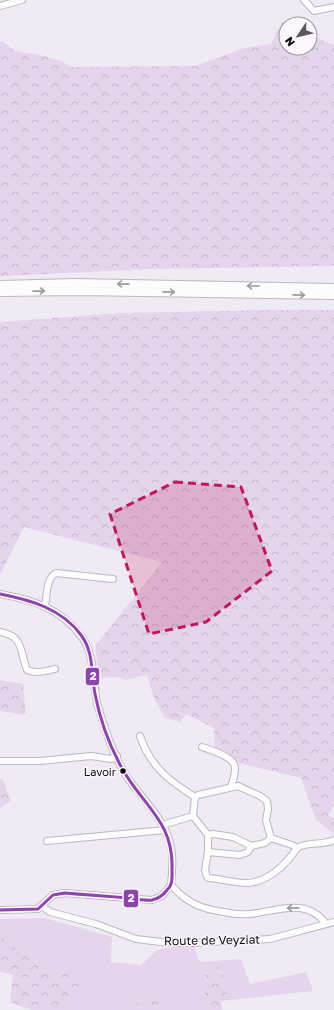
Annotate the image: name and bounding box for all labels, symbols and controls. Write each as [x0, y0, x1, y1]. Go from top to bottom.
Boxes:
north arrow [278, 16, 318, 56]
text: N [282, 35, 297, 49]
one-way arrow [117, 280, 130, 288]
one-way arrow [247, 283, 260, 290]
one-way arrow [32, 287, 45, 295]
one-way arrow [162, 288, 175, 296]
one-way arrow [292, 291, 305, 299]
line badge: 2 [85, 667, 100, 686]
text: 2 [90, 669, 97, 682]
place label: Lavoir [84, 765, 117, 778]
marker: Lavoir [118, 766, 128, 776]
line badge: 2 [123, 889, 139, 908]
text: 2 [128, 891, 135, 904]
one-way arrow [287, 904, 300, 912]
street label: Route de Veyziat [164, 932, 260, 948]

